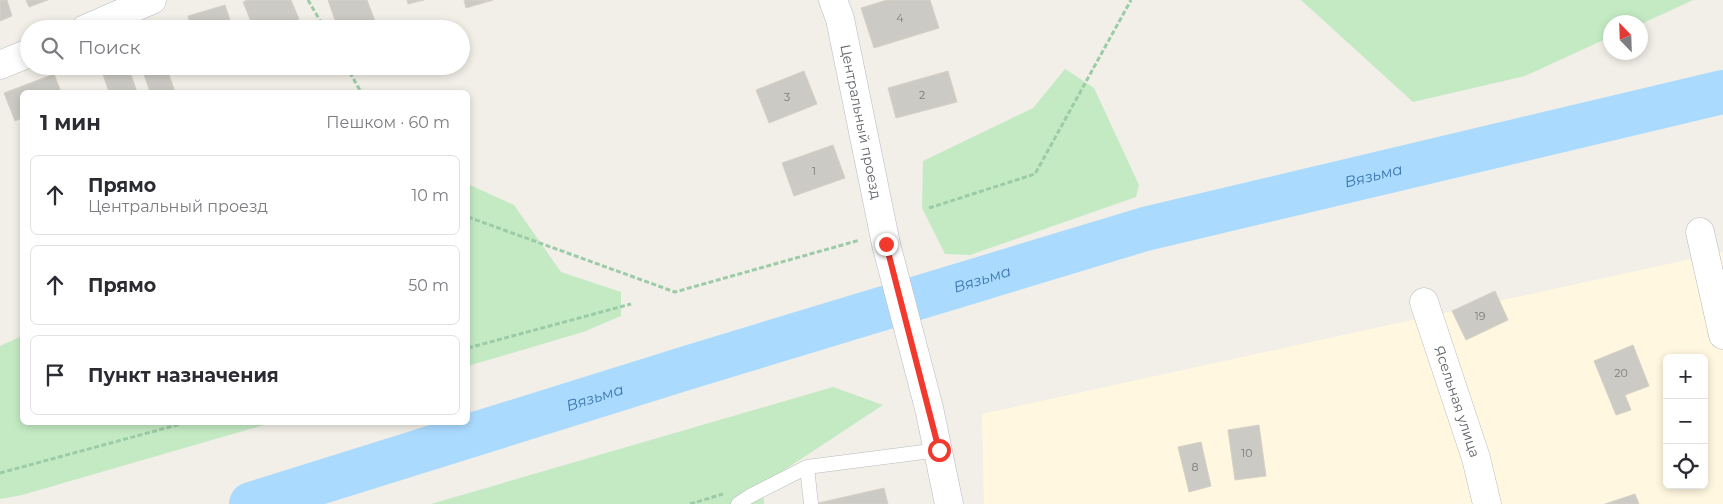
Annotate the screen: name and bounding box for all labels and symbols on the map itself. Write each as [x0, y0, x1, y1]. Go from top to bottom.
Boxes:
house number: 4 [896, 11, 904, 25]
north arrow [1603, 15, 1648, 60]
street label: Центральный проезд [836, 43, 886, 201]
house number: 2 [919, 88, 925, 102]
house number: 3 [784, 90, 790, 104]
water label: Вязьма [1342, 159, 1404, 191]
house number: 1 [812, 164, 816, 178]
route end [875, 233, 898, 256]
water label: Вязьма [951, 261, 1013, 296]
house number: 19 [1475, 309, 1486, 323]
street label: Ясельная улица [1430, 343, 1484, 460]
house number: 20 [1614, 366, 1628, 380]
water label: Вязьма [564, 379, 626, 415]
route start [928, 439, 951, 462]
house number: 10 [1241, 446, 1253, 460]
house number: 8 [1191, 460, 1199, 474]

